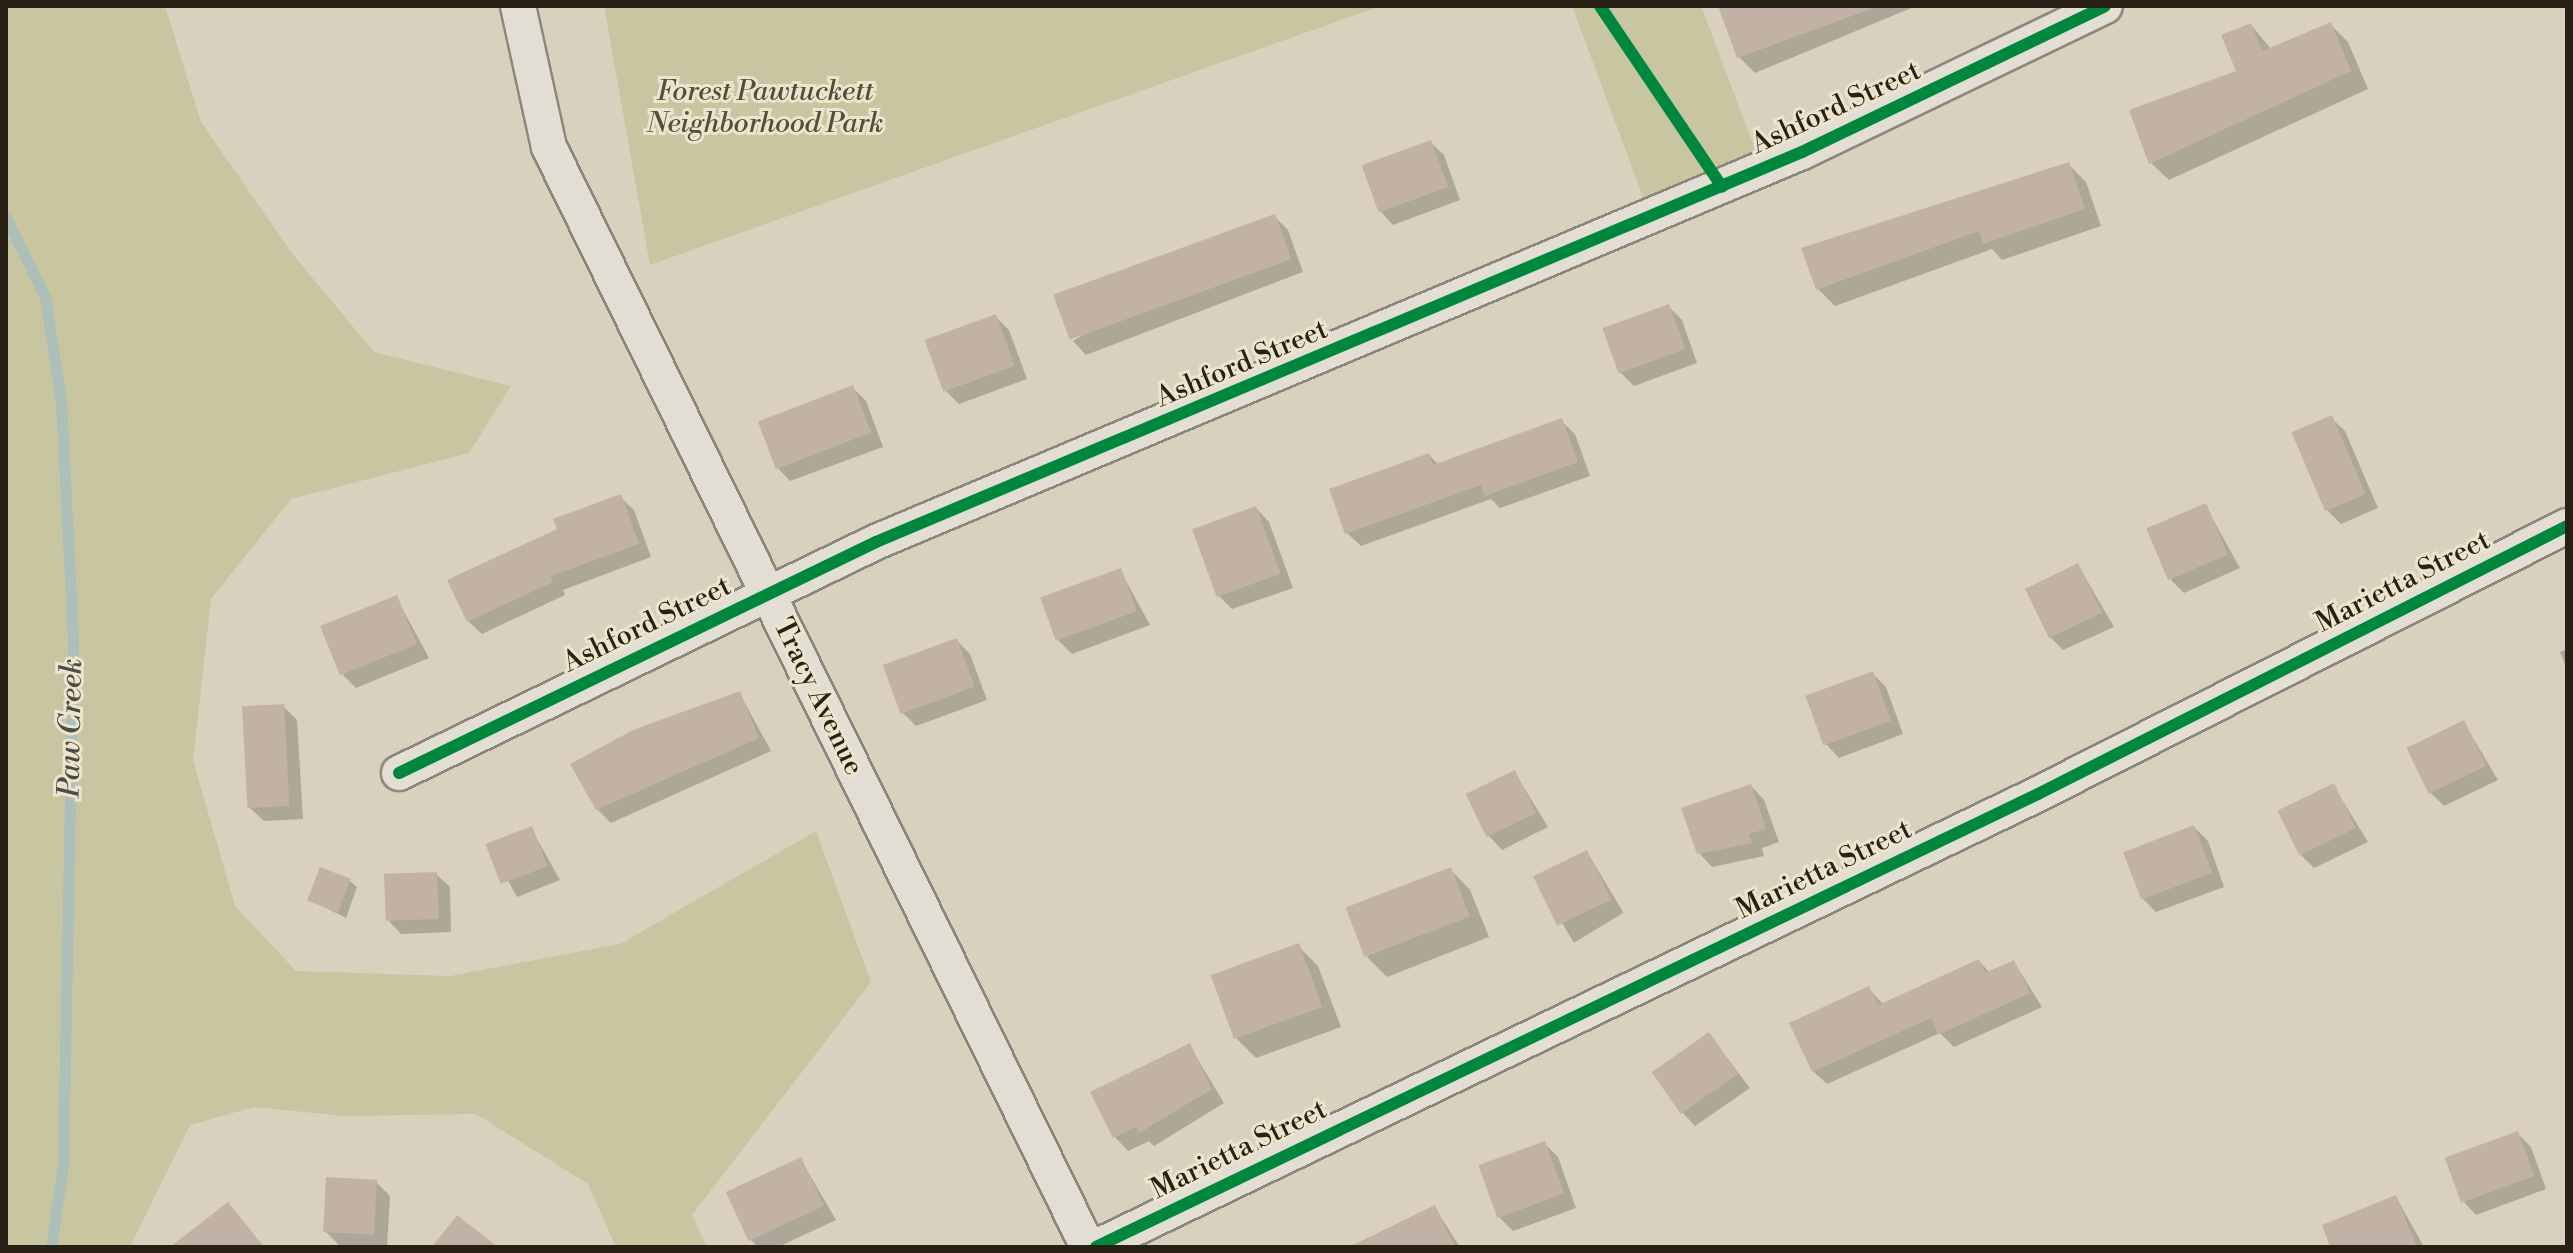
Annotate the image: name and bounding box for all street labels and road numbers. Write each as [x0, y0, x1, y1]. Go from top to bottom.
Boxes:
street label: Ashford Street [1746, 54, 1926, 162]
street label: Ashford Street [1151, 313, 1333, 415]
street label: Marietta Street [2310, 524, 2496, 640]
street label: Ashford Street [557, 570, 737, 680]
street label: Tracy Avenue [766, 613, 870, 781]
street label: Marietta Street [1731, 813, 1917, 927]
street label: Marietta Street [1146, 1093, 1332, 1207]

